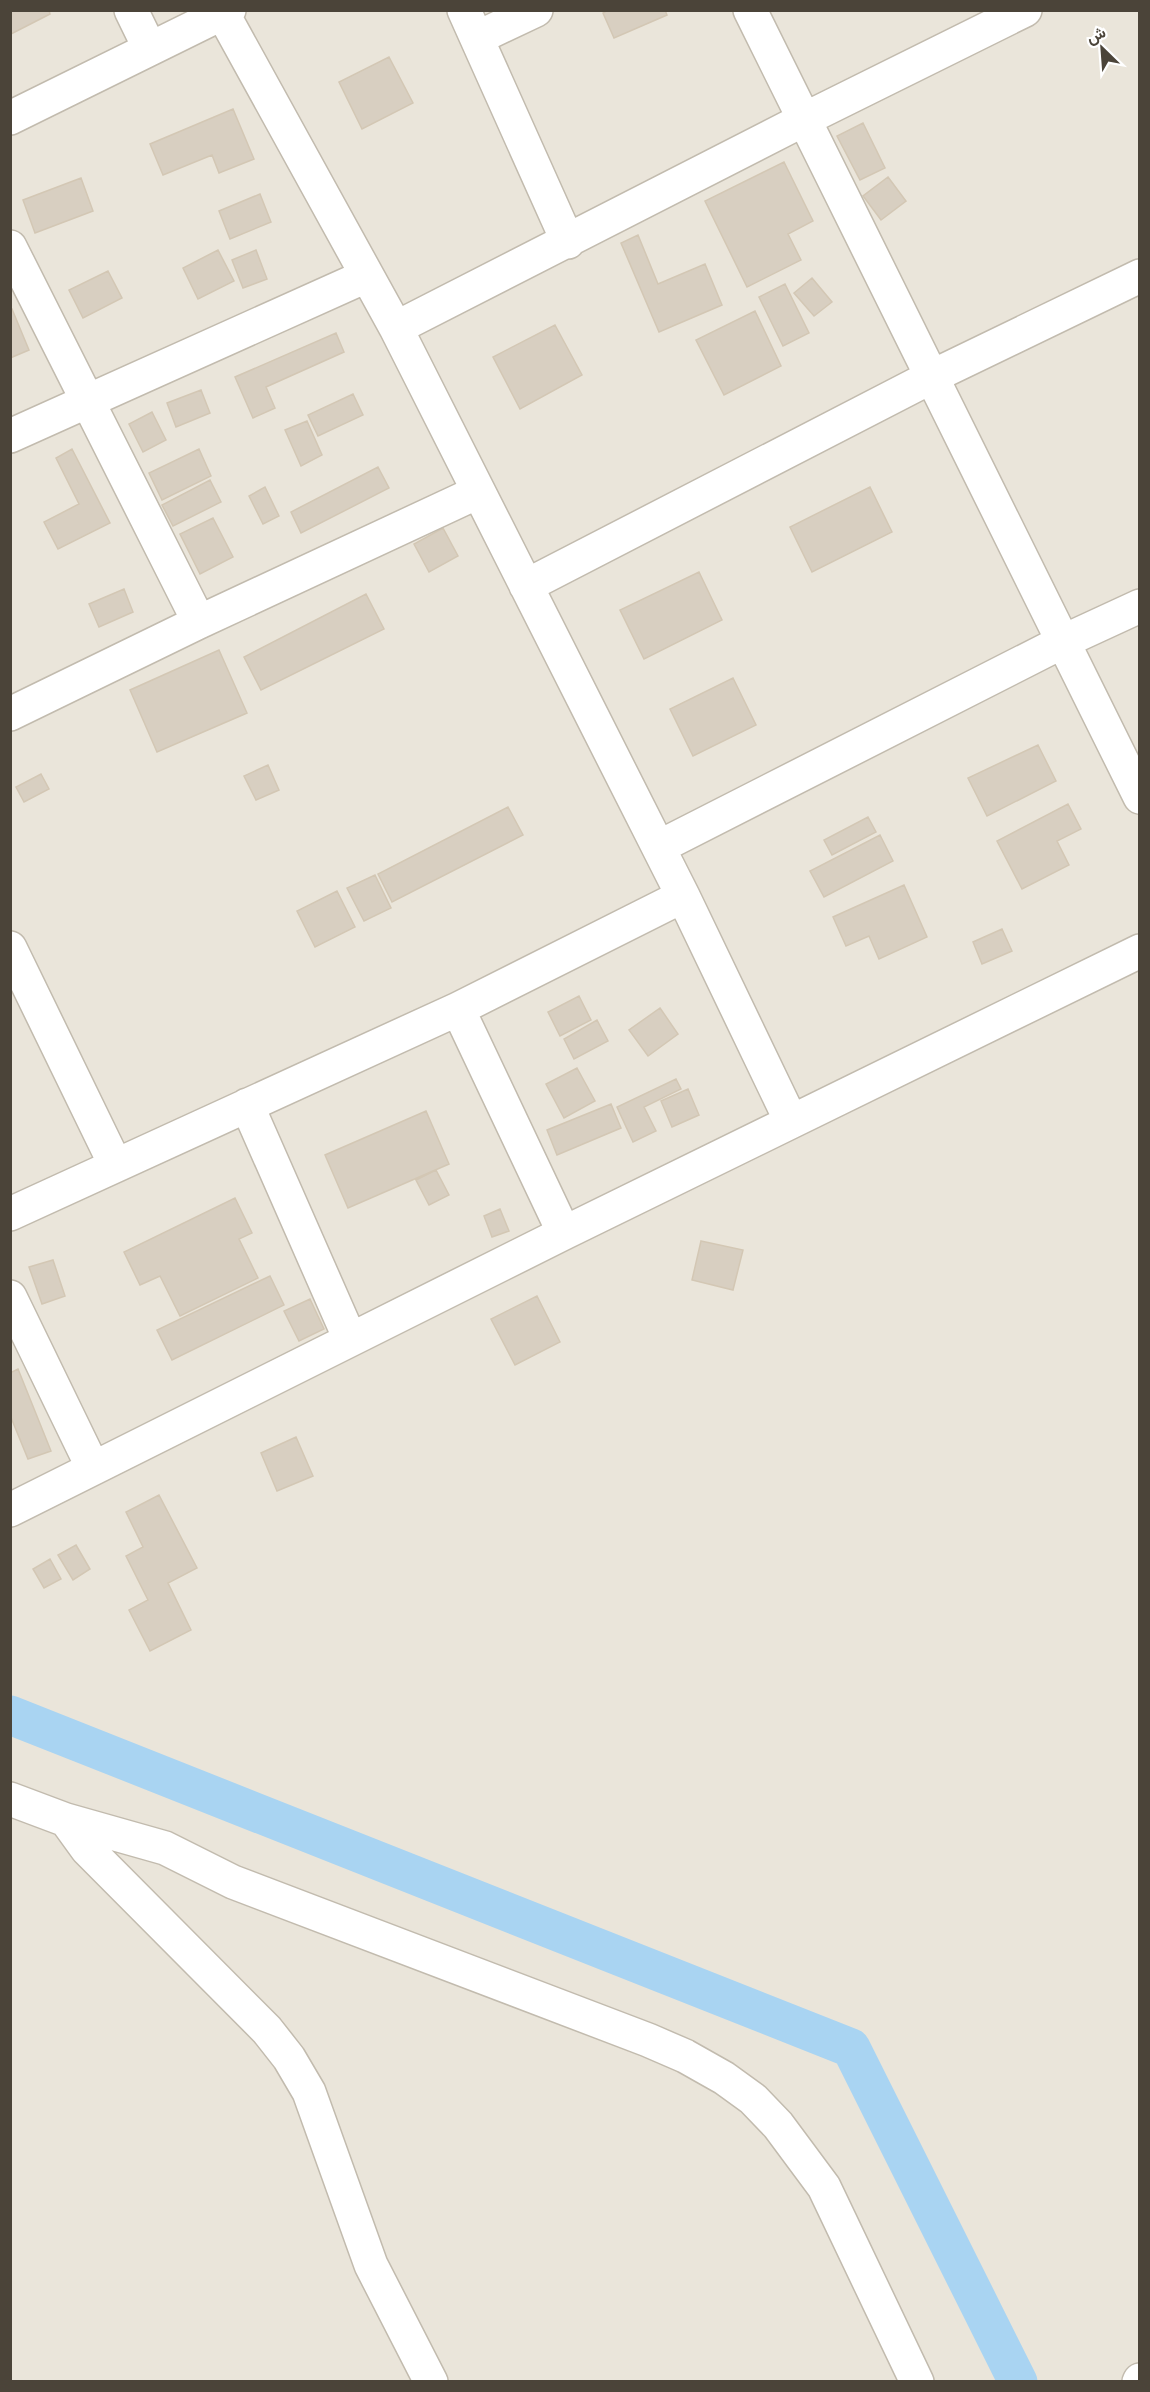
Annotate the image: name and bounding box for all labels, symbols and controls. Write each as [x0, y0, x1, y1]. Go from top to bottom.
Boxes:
north arrow [1072, 18, 1132, 78]
text: ش [1082, 20, 1109, 49]

